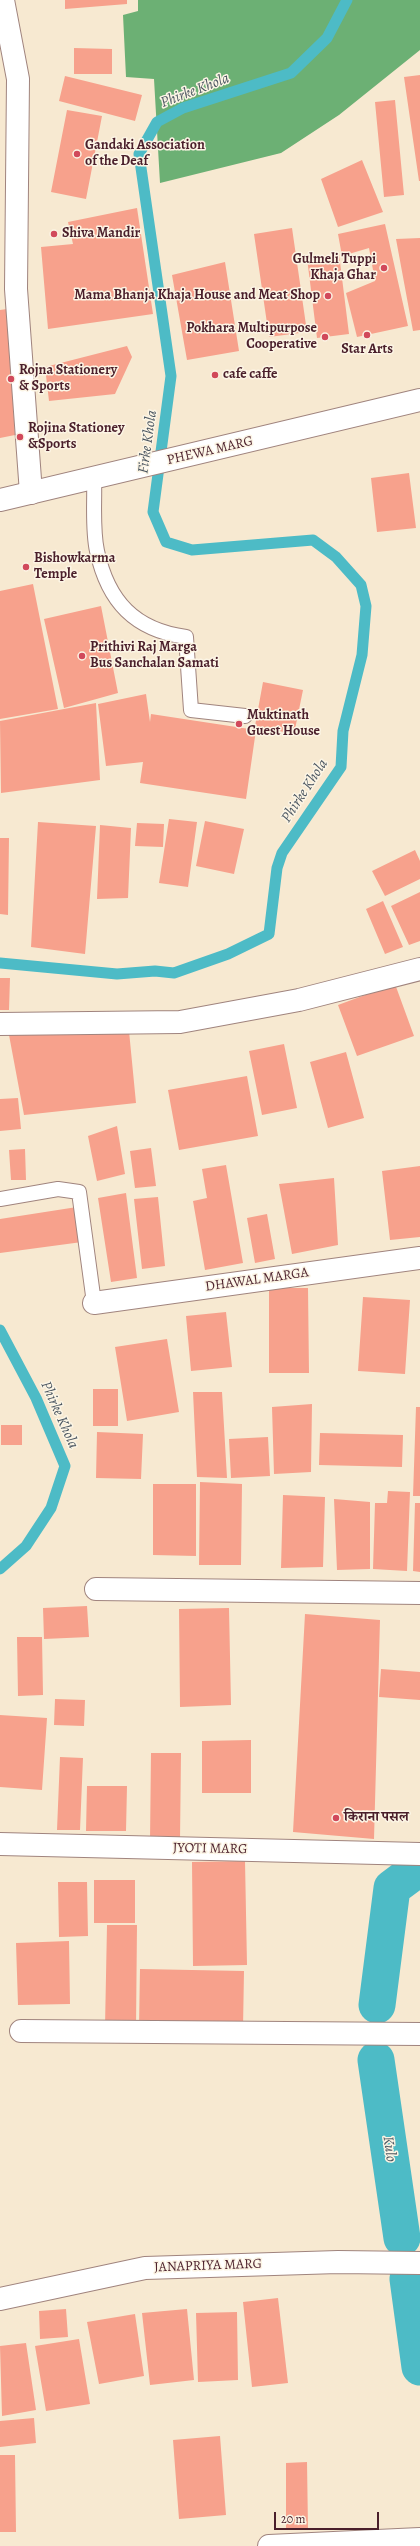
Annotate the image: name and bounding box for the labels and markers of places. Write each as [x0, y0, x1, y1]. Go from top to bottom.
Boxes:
place label: Gandaki Association of the Deaf [85, 138, 205, 170]
marker: Gandaki Association of the Deaf [72, 149, 82, 159]
place label: Shiva Mandir [62, 226, 140, 242]
marker: Shiva Mandir [49, 229, 59, 239]
place label: Gulmeli Tuppi Khaja Ghar [293, 252, 376, 284]
marker: Gulmeli Tuppi Khaja Ghar [379, 263, 389, 273]
place label: Mama Bhanja Khaja House and Meat Shop [74, 288, 320, 304]
marker: Mama Bhanja Khaja House and Meat Shop [323, 291, 333, 301]
place label: Pokhara Multipurpose Cooperative [186, 321, 317, 354]
marker: Star Arts [362, 330, 372, 340]
marker: Pokhara Multipurpose Cooperative [320, 332, 330, 342]
place label: Star Arts [341, 342, 393, 358]
place label: Rojna Stationery & Sports [19, 363, 117, 396]
place label: cafe caffe [223, 367, 278, 383]
marker: cafe caffe [210, 370, 220, 380]
marker: Rojna Stationery & Sports [6, 374, 16, 384]
place label: Rojina Stationey &Sports [28, 421, 125, 454]
marker: Rojina Stationey &Sports [15, 432, 25, 442]
place label: Bishowkarma Temple [34, 551, 115, 584]
marker: Bishowkarma Temple [21, 562, 31, 572]
place label: Prithivi Raj Marga Bus Sanchalan Samati [90, 640, 219, 672]
marker: Prithivi Raj Marga Bus Sanchalan Samati [77, 651, 87, 661]
place label: Muktinath Guest House [247, 708, 320, 740]
marker: Muktinath Guest House [234, 719, 244, 729]
place label: किराना पसल [344, 1810, 409, 1826]
marker: किराना पसल [331, 1813, 341, 1823]

